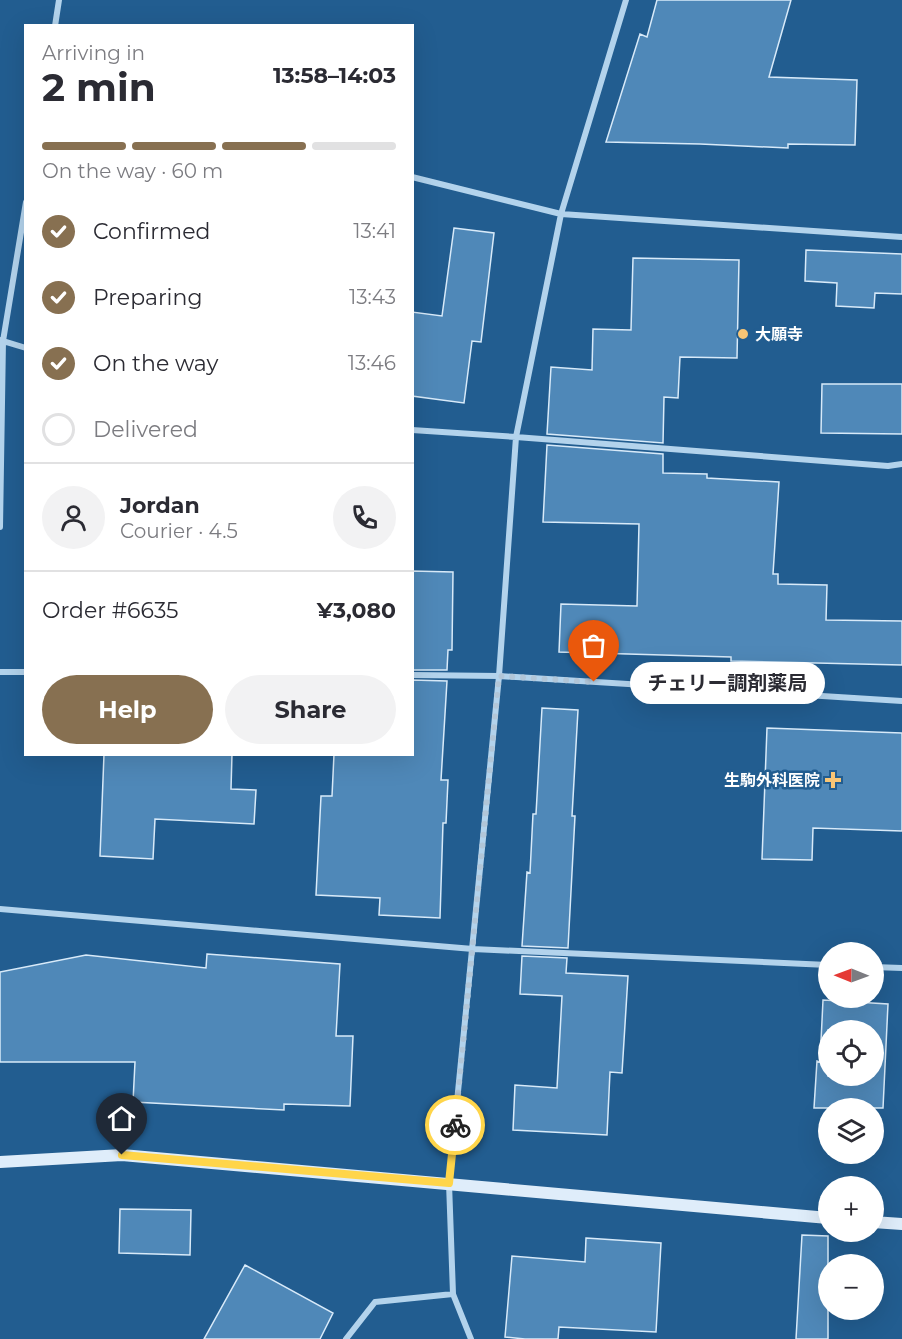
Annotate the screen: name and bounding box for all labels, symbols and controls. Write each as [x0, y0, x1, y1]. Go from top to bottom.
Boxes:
text: Arriving in [42, 41, 145, 65]
text: 13:58–14:03 [273, 62, 396, 89]
text: 2 min [42, 63, 156, 111]
text: On the way · 60 m [42, 159, 223, 183]
icon: check [42, 215, 75, 248]
text: Confirmed [93, 218, 210, 245]
text: 13:41 [353, 219, 396, 243]
icon: check [42, 281, 75, 314]
text: Preparing [93, 284, 202, 311]
text: 13:43 [349, 285, 396, 309]
place label: 大願寺 [755, 325, 803, 344]
marker: 大願寺 [736, 327, 750, 341]
icon: check [42, 347, 75, 380]
text: On the way [93, 350, 218, 377]
text: 13:46 [348, 351, 396, 375]
text: Delivered [93, 416, 198, 443]
button: person [42, 486, 105, 549]
button: phone [333, 486, 396, 549]
text: Jordan [120, 492, 200, 519]
text: Courier · 4.5 [120, 519, 238, 543]
text: Order #6635 [42, 597, 179, 624]
text: ¥3,080 [317, 597, 396, 624]
pin [568, 620, 619, 682]
icon: bag [577, 629, 610, 662]
callout: チェリー調剤薬局 [630, 661, 825, 703]
text: チェリー調剤薬局 [648, 671, 808, 695]
button: Help [42, 675, 213, 744]
button: Share [225, 675, 396, 744]
place label: 生駒外科医院 [724, 771, 820, 790]
marker: 生駒外科医院 [824, 771, 842, 789]
north arrow [818, 942, 884, 1008]
map controls [818, 942, 884, 1320]
button: locate [818, 1020, 884, 1086]
pin [96, 1093, 147, 1155]
courier [425, 1095, 485, 1155]
button: layers [818, 1098, 884, 1164]
icon: home [105, 1102, 138, 1135]
icon: bike [439, 1109, 472, 1142]
button: + [818, 1176, 884, 1242]
button: − [818, 1254, 884, 1320]

